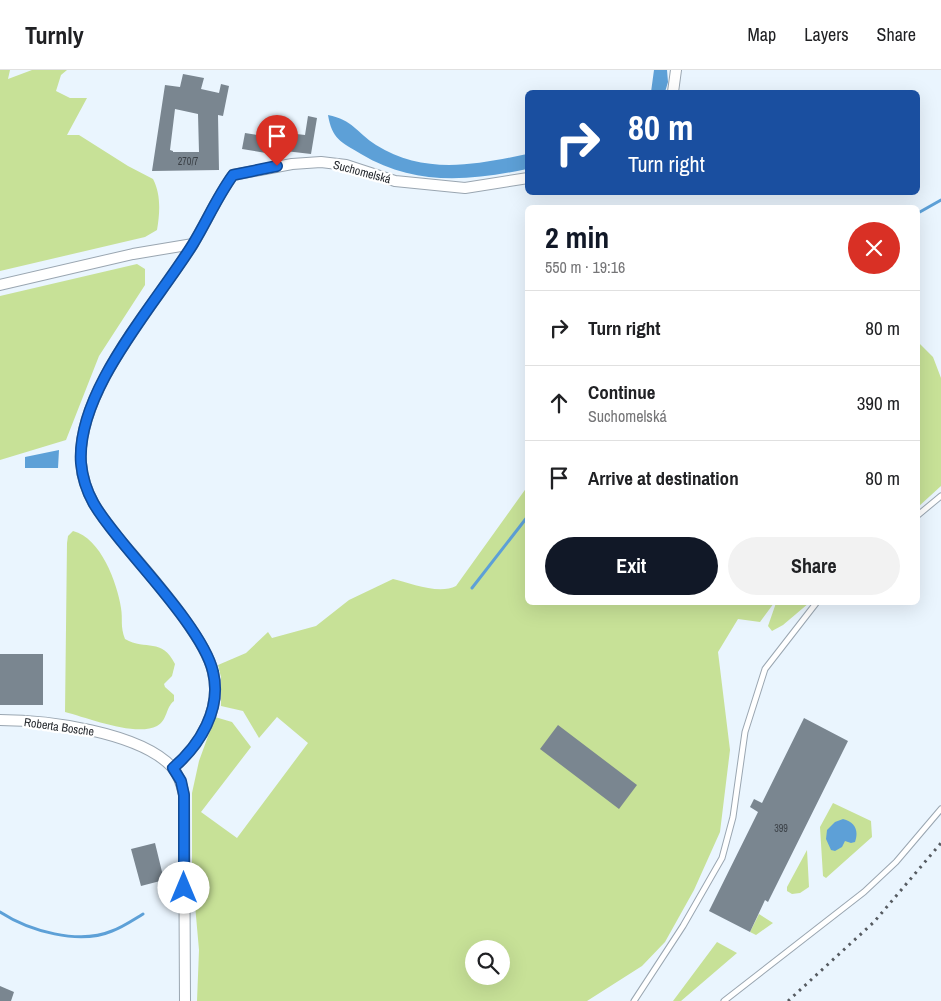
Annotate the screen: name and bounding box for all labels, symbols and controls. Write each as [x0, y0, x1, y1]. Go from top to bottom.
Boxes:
text: Turnly [25, 19, 84, 51]
text: Map [748, 22, 776, 47]
text: Layers [804, 22, 849, 47]
text: Share [877, 22, 916, 47]
text: 80 m [628, 104, 693, 151]
icon: right [545, 110, 610, 175]
pin [256, 115, 298, 166]
icon: arrive [263, 122, 291, 150]
text: Turn right [628, 149, 705, 179]
house number: 270/7 [178, 155, 199, 168]
street label: Suchomelská [331, 157, 393, 188]
text: 2 min [545, 217, 609, 257]
button: close [848, 222, 900, 274]
text: 550 m · 19:16 [545, 256, 625, 278]
icon: right [545, 314, 573, 342]
text: Turn right [588, 315, 660, 341]
text: 80 m [865, 315, 900, 341]
text: Continue [588, 379, 656, 405]
icon: ahead [545, 389, 573, 417]
text: 390 m [857, 390, 900, 416]
text: Suchomelská [588, 405, 667, 427]
icon: arrive [545, 464, 573, 492]
text: Arrive at destination [588, 465, 739, 491]
text: 80 m [865, 465, 900, 491]
button: Exit [545, 537, 718, 595]
button: Share [728, 537, 900, 595]
street label: Roberta Bosche [23, 714, 95, 740]
house number: 399 [774, 822, 788, 835]
position arrow [157, 861, 209, 913]
map controls [465, 940, 510, 985]
button: search [465, 940, 510, 985]

